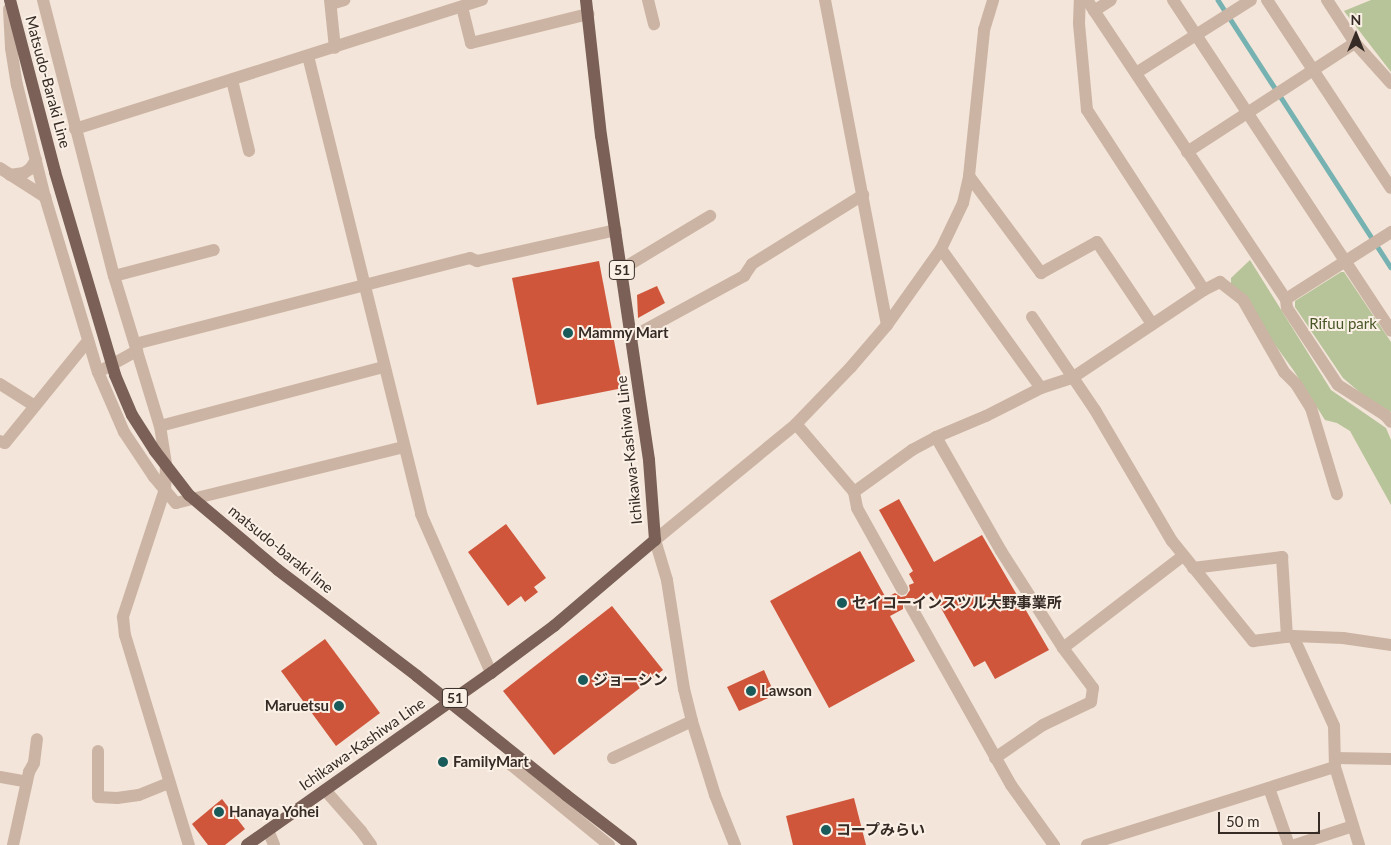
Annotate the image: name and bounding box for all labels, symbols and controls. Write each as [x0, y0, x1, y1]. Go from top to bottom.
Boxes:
north arrow [1331, 10, 1381, 60]
text: N [1351, 11, 1361, 28]
street label: Matsudo-Baraki Line [22, 14, 74, 150]
road number: 51 [608, 258, 636, 282]
park label: Rifuu park [1309, 315, 1377, 333]
place label: Mammy Mart [578, 324, 669, 342]
marker: Mammy Mart [562, 327, 574, 339]
street label: Ichikawa-Kashiwa Line [612, 375, 646, 525]
street label: matsudo-baraki line [225, 501, 337, 597]
place label: セイコーインスツル大野事業所 [852, 594, 1062, 612]
marker: セイコーインスツル大野事業所 [836, 597, 848, 609]
place label: ジョーシン [593, 671, 668, 689]
marker: ジョーシン [577, 674, 589, 686]
place label: Lawson [761, 682, 812, 700]
marker: Lawson [745, 685, 757, 697]
road number: 51 [441, 686, 469, 710]
street label: Ichikawa-Kashiwa Line [296, 694, 428, 794]
place label: Maruetsu [265, 697, 329, 715]
marker: Maruetsu [333, 700, 345, 712]
place label: FamilyMart [453, 753, 529, 771]
marker: FamilyMart [437, 756, 449, 768]
scale bar [1221, 802, 1324, 834]
place label: Hanaya Yohei [229, 803, 320, 821]
marker: Hanaya Yohei [213, 806, 225, 818]
text: 50 m [1226, 812, 1260, 830]
place label: コープみらい [836, 821, 926, 839]
marker: コープみらい [820, 824, 832, 836]

